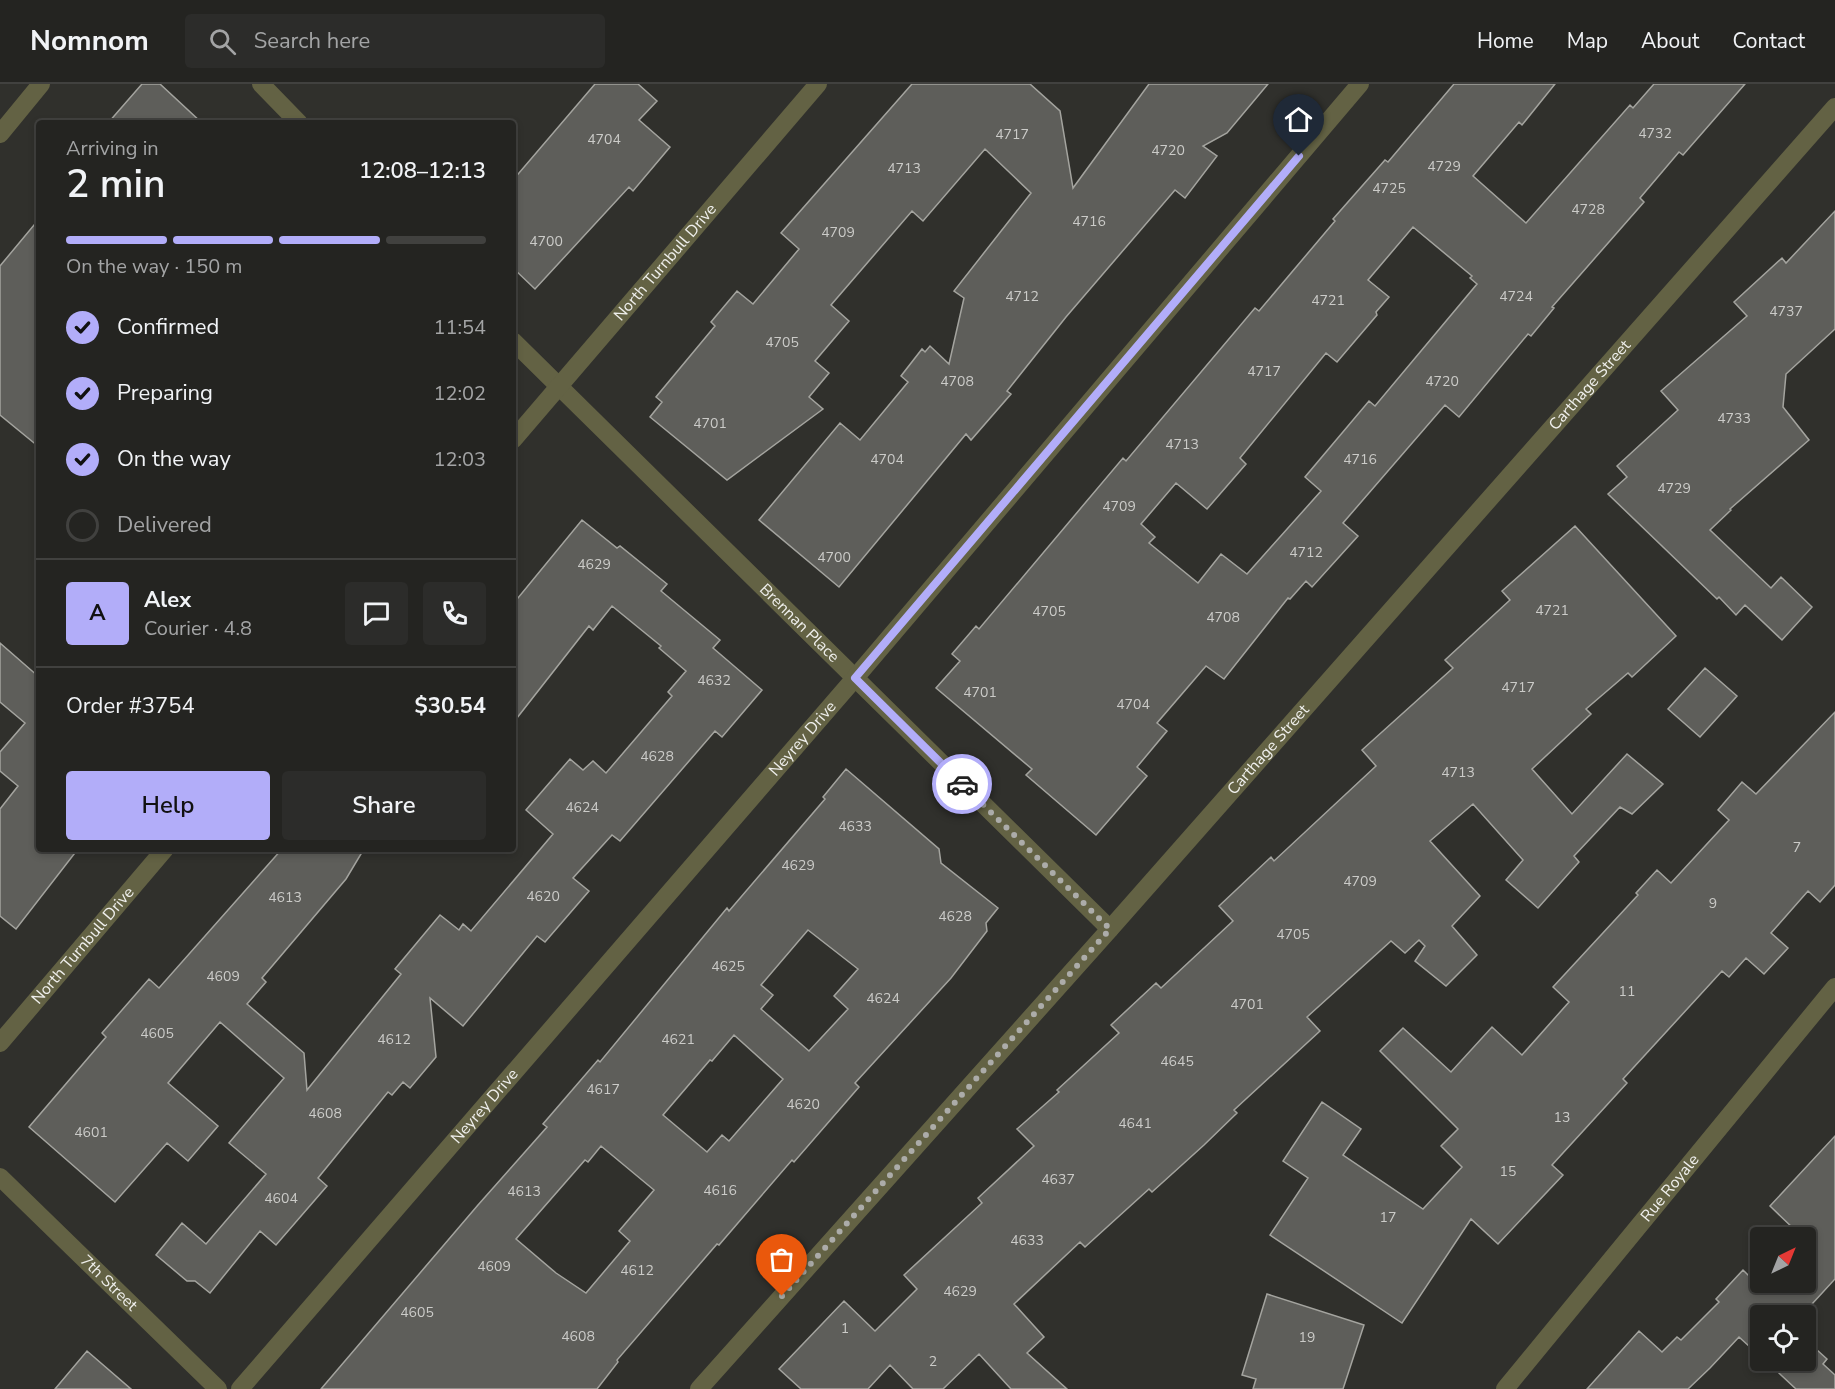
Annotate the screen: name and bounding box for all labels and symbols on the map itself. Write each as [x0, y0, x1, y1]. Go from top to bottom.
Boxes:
pin [1273, 94, 1324, 156]
house number: 4732 [1638, 124, 1672, 143]
house number: 4717 [995, 125, 1029, 144]
house number: 4704 [587, 130, 621, 149]
house number: 4720 [1151, 141, 1185, 160]
house number: 4729 [1427, 157, 1461, 176]
house number: 4713 [887, 159, 921, 178]
house number: 4725 [1372, 179, 1406, 198]
street label: North Turnbull Drive [609, 199, 722, 326]
house number: 4728 [1571, 200, 1605, 219]
house number: 4716 [1072, 212, 1106, 231]
house number: 4709 [821, 223, 855, 242]
house number: 4700 [529, 232, 563, 251]
house number: 4712 [1005, 287, 1039, 306]
house number: 4724 [1499, 287, 1533, 306]
house number: 4721 [1311, 291, 1345, 310]
house number: 4737 [1769, 302, 1803, 321]
house number: 4705 [765, 333, 799, 352]
street label: Carthage Street [1544, 335, 1636, 435]
house number: 4717 [1247, 362, 1281, 381]
house number: 4708 [940, 372, 974, 391]
house number: 4720 [1425, 372, 1459, 391]
house number: 4733 [1717, 409, 1751, 428]
house number: 4701 [693, 414, 727, 433]
house number: 4713 [1165, 435, 1199, 454]
house number: 4704 [870, 450, 904, 469]
house number: 4716 [1343, 450, 1377, 469]
house number: 4729 [1657, 479, 1691, 498]
house number: 4709 [1102, 497, 1136, 516]
house number: 4712 [1289, 543, 1323, 562]
house number: 4700 [817, 548, 851, 567]
house number: 4629 [577, 555, 611, 574]
street label: Brennan Place [755, 579, 844, 667]
house number: 4721 [1535, 601, 1569, 620]
house number: 4705 [1032, 602, 1066, 621]
house number: 4708 [1206, 608, 1240, 627]
house number: 4632 [697, 671, 731, 690]
house number: 4717 [1501, 678, 1535, 697]
house number: 4701 [963, 683, 997, 702]
house number: 4704 [1116, 695, 1150, 714]
street label: Neyrey Drive [764, 696, 841, 781]
street label: Carthage Street [1222, 699, 1314, 800]
house number: 4628 [640, 747, 674, 766]
courier [932, 754, 992, 814]
house number: 4713 [1441, 763, 1475, 782]
house number: 4624 [565, 798, 599, 817]
house number: 4633 [838, 817, 872, 836]
house number: 7 [1793, 838, 1801, 857]
house number: 4629 [781, 856, 815, 875]
house number: 4709 [1343, 872, 1377, 891]
street label: North Turnbull Drive [27, 882, 139, 1009]
house number: 4620 [526, 887, 560, 906]
house number: 4613 [268, 888, 302, 907]
house number: 9 [1709, 894, 1717, 913]
house number: 4628 [938, 907, 972, 926]
house number: 4705 [1276, 925, 1310, 944]
house number: 4625 [711, 957, 745, 976]
house number: 4609 [206, 967, 240, 986]
house number: 11 [1619, 982, 1635, 1001]
house number: 4624 [866, 989, 900, 1008]
house number: 4701 [1230, 995, 1264, 1014]
house number: 4605 [140, 1024, 174, 1043]
house number: 4612 [377, 1030, 411, 1049]
house number: 4621 [661, 1030, 695, 1049]
house number: 4645 [1160, 1052, 1194, 1071]
street label: Neyrey Drive [446, 1064, 523, 1148]
house number: 4617 [586, 1080, 620, 1099]
house number: 4620 [786, 1095, 820, 1114]
house number: 4608 [308, 1104, 342, 1123]
house number: 13 [1554, 1108, 1570, 1127]
house number: 4641 [1118, 1114, 1152, 1133]
house number: 4601 [74, 1123, 108, 1142]
street label: Rue Royale [1636, 1150, 1704, 1226]
house number: 15 [1500, 1162, 1516, 1181]
house number: 4637 [1041, 1170, 1075, 1189]
house number: 4616 [703, 1181, 737, 1200]
house number: 4613 [507, 1182, 541, 1201]
house number: 4604 [264, 1189, 298, 1208]
house number: 17 [1380, 1208, 1396, 1227]
north arrow [1750, 1227, 1816, 1293]
house number: 4633 [1010, 1231, 1044, 1250]
pin [756, 1234, 807, 1296]
street label: 7th Street [75, 1250, 143, 1316]
house number: 4609 [477, 1257, 511, 1276]
house number: 4612 [620, 1261, 654, 1280]
house number: 4629 [943, 1282, 977, 1301]
house number: 4605 [400, 1303, 434, 1322]
house number: 1 [841, 1319, 849, 1338]
house number: 4608 [561, 1327, 595, 1346]
house number: 19 [1299, 1328, 1315, 1347]
house number: 2 [929, 1352, 937, 1371]

